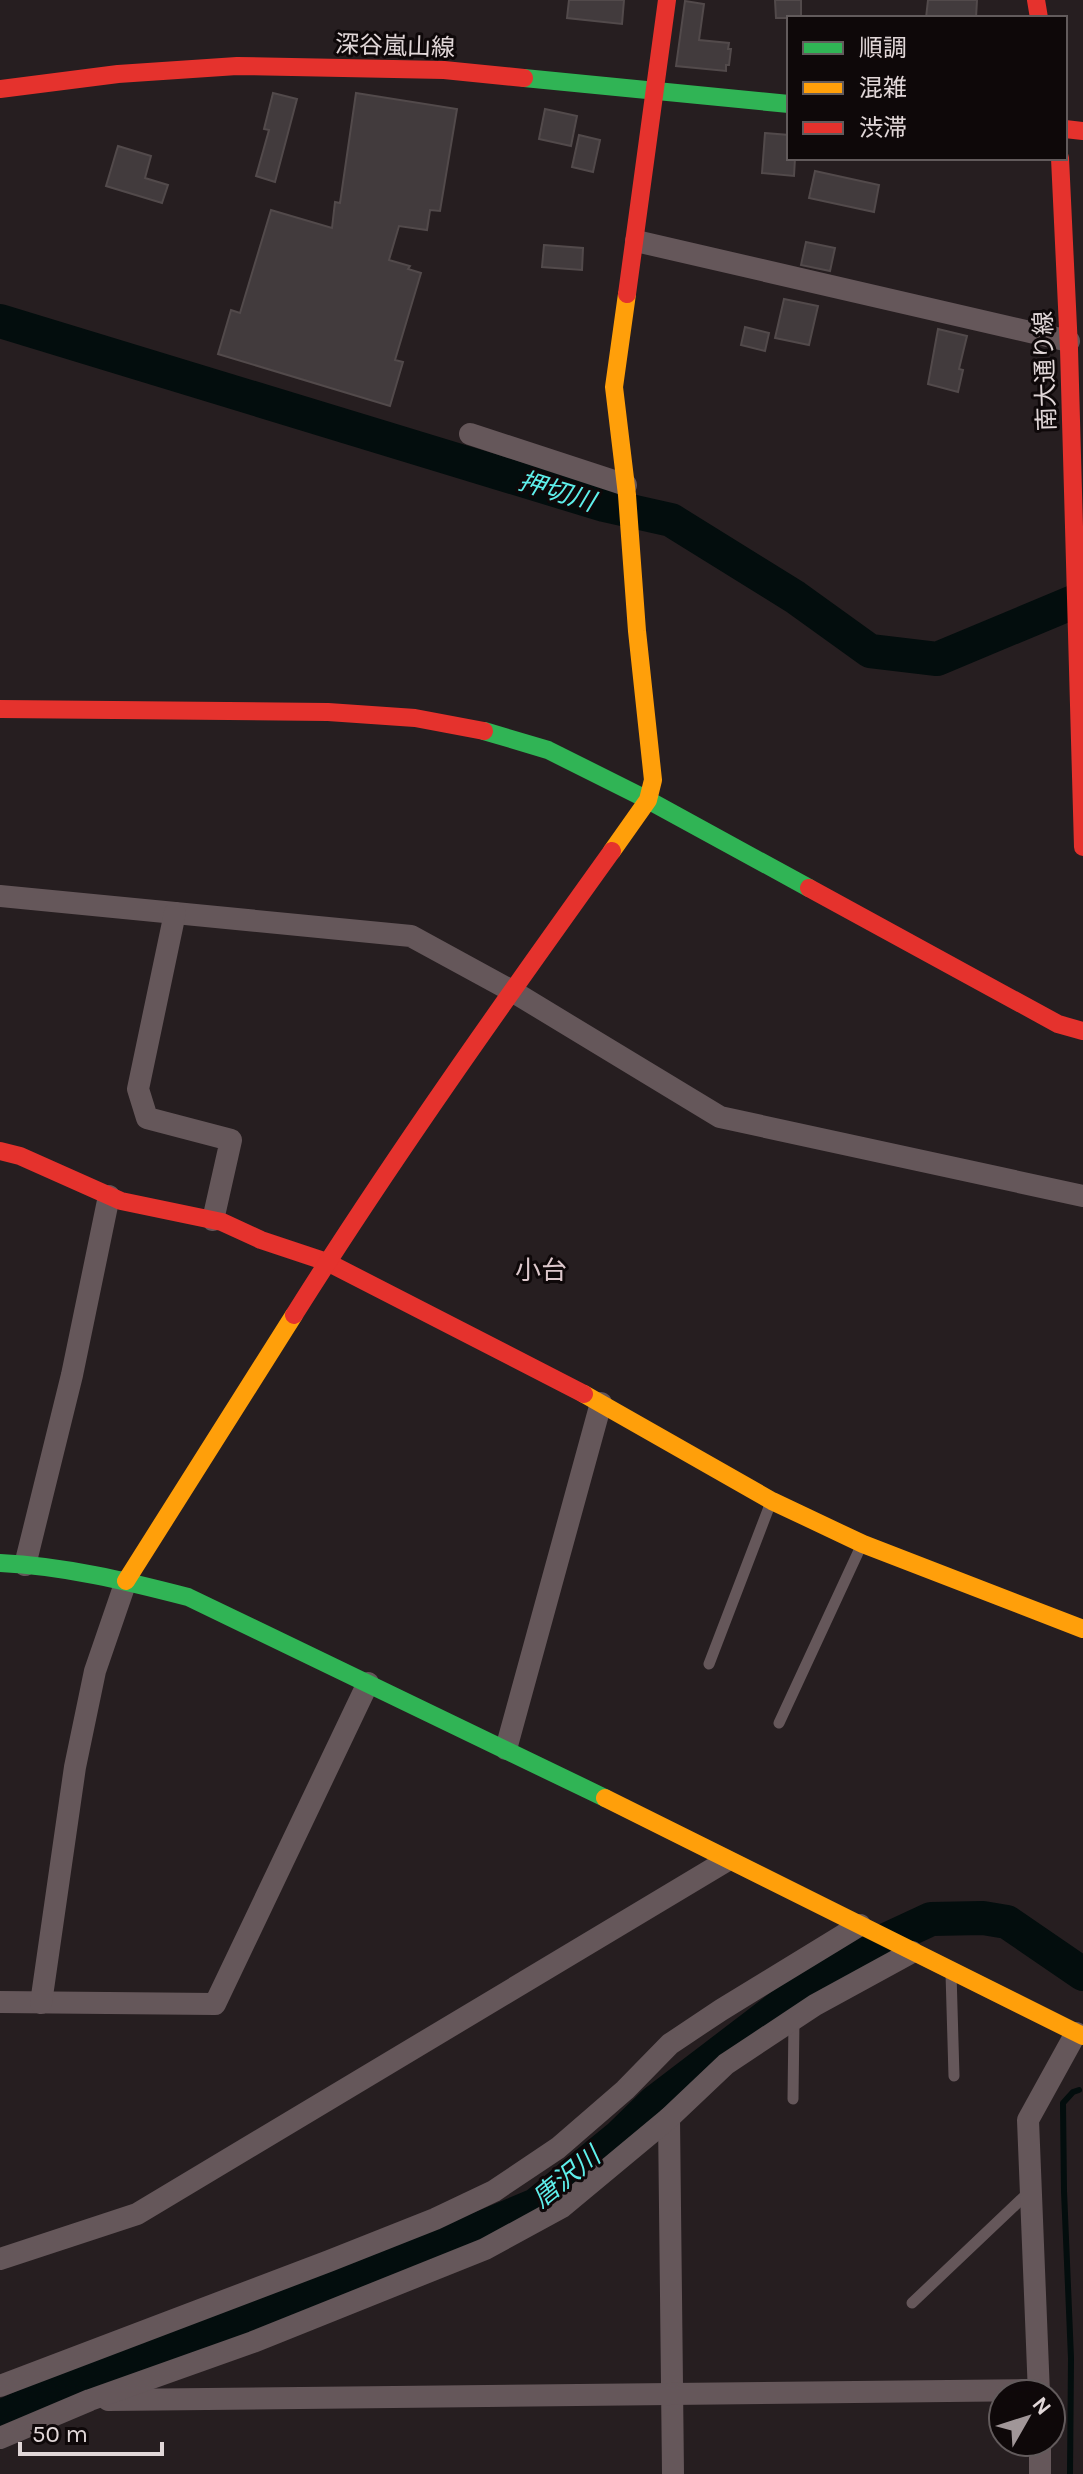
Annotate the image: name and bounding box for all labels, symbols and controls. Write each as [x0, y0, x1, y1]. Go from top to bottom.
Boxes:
legend [787, 16, 1067, 160]
street label: 深谷嵐山線 [335, 30, 455, 62]
text: 順調 [859, 34, 907, 62]
text: 混雑 [859, 74, 907, 102]
text: 渋滞 [859, 114, 907, 142]
street label: 南大通り線 [1029, 311, 1061, 431]
water label: 押切川 [515, 465, 602, 519]
district label: 小台 [515, 1255, 567, 1286]
water label: 唐沢川 [526, 2139, 609, 2214]
north arrow [987, 2378, 1067, 2458]
text: N [1027, 2392, 1057, 2420]
scale bar [20, 2406, 162, 2456]
text: 50 m [32, 2420, 88, 2448]

